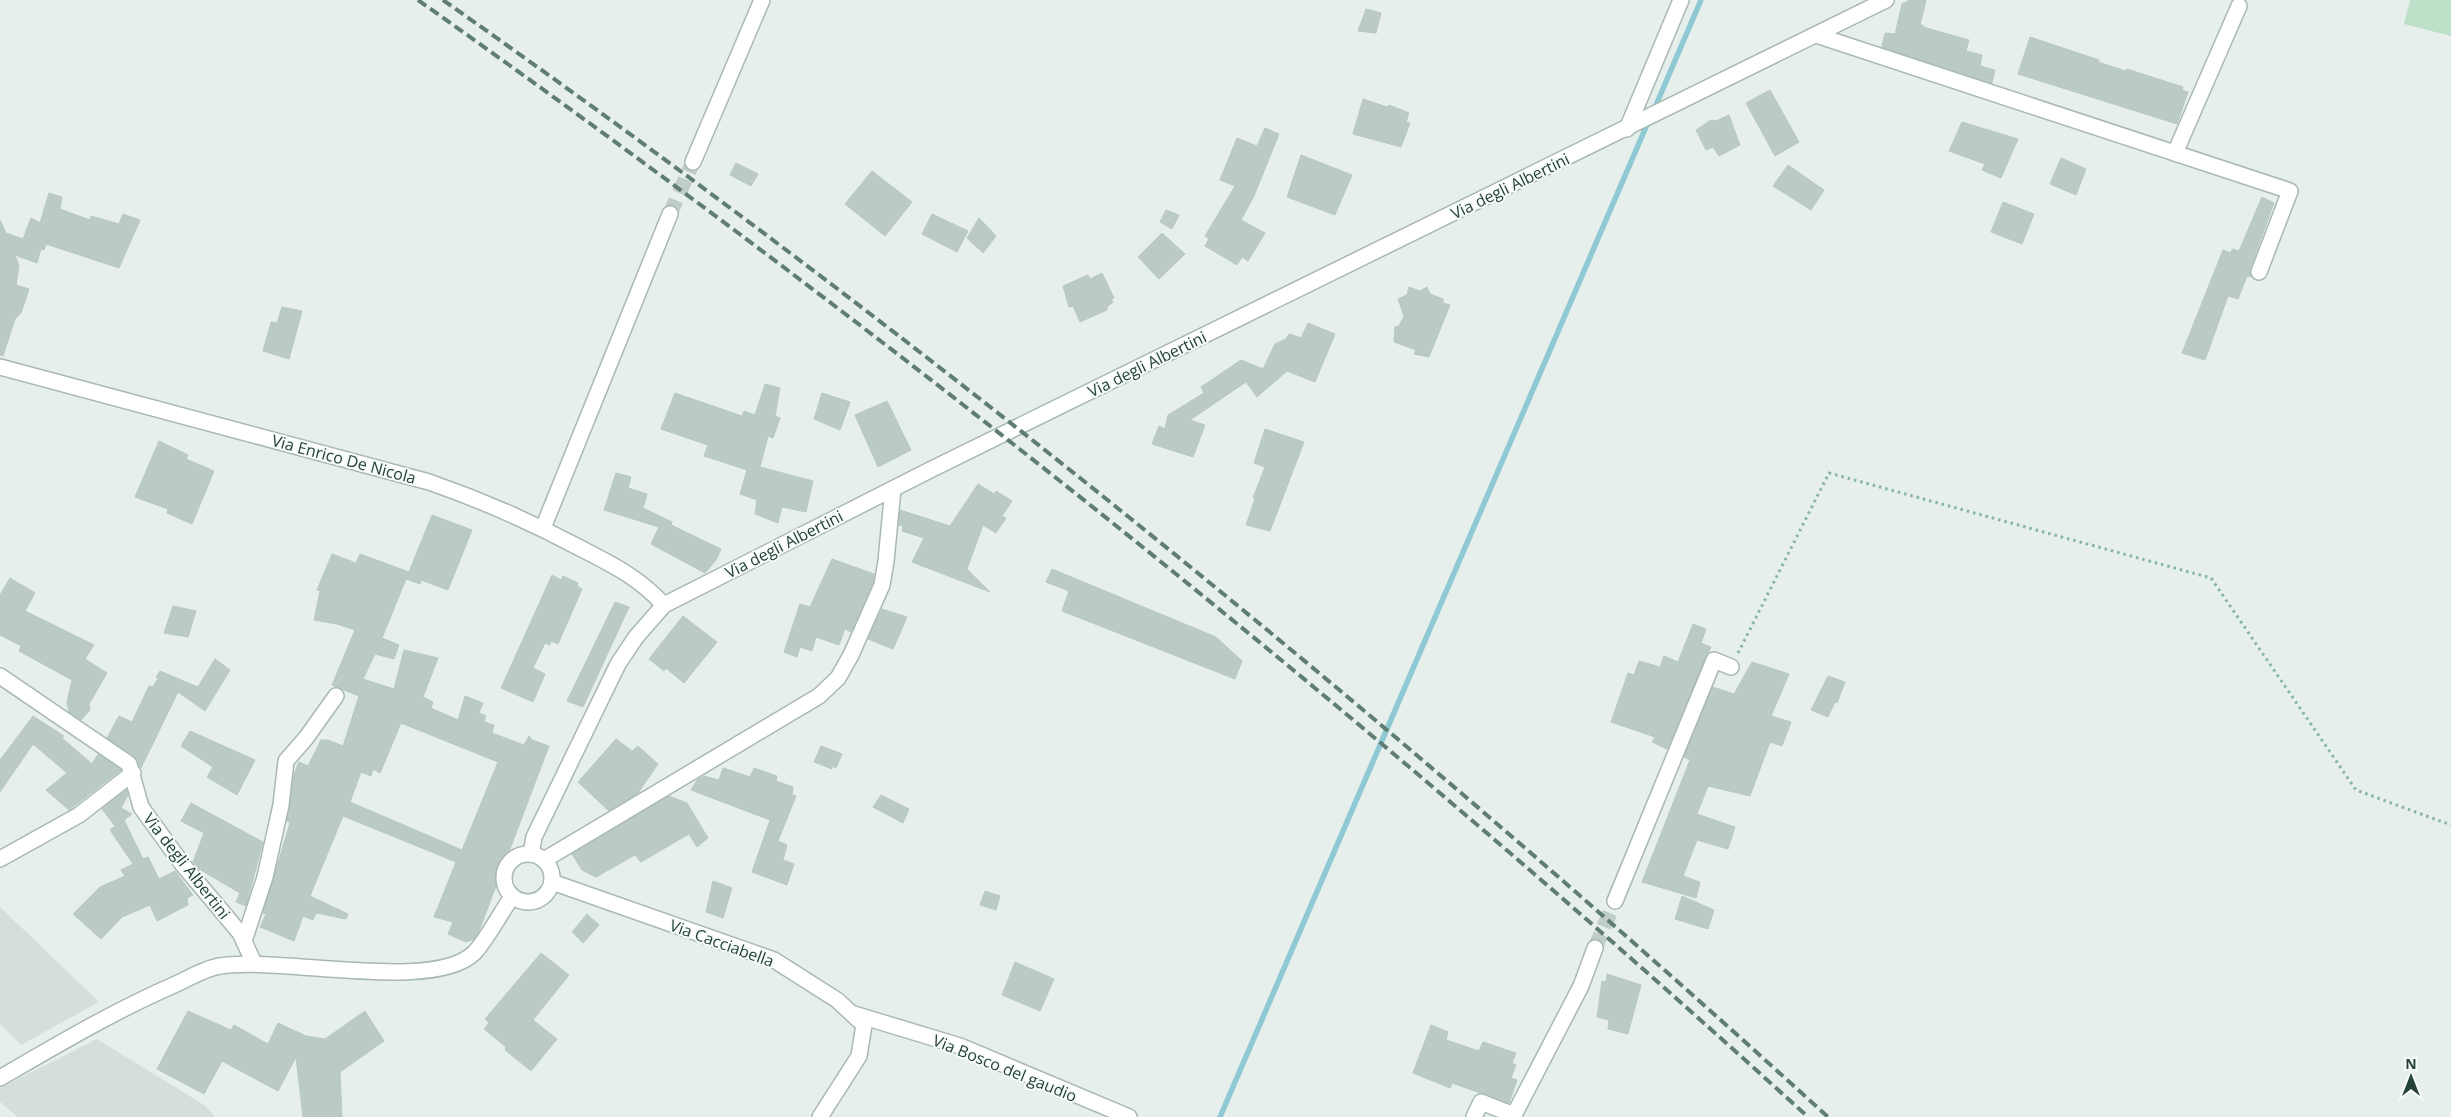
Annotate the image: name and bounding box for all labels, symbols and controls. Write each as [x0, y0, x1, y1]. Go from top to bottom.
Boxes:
street label: Via degli Albertini [1447, 148, 1573, 224]
street label: Via degli Albertini [1084, 326, 1210, 402]
street label: Via Enrico De Nicola [269, 429, 419, 489]
street label: Via degli Albertini [721, 505, 847, 583]
street label: Via degli Albertini [139, 808, 235, 924]
street label: Via Cacciabella [667, 914, 777, 972]
street label: Via Bosco del gaudio [930, 1029, 1080, 1107]
north arrow [2386, 1052, 2436, 1102]
text: N [2405, 1054, 2417, 1073]

